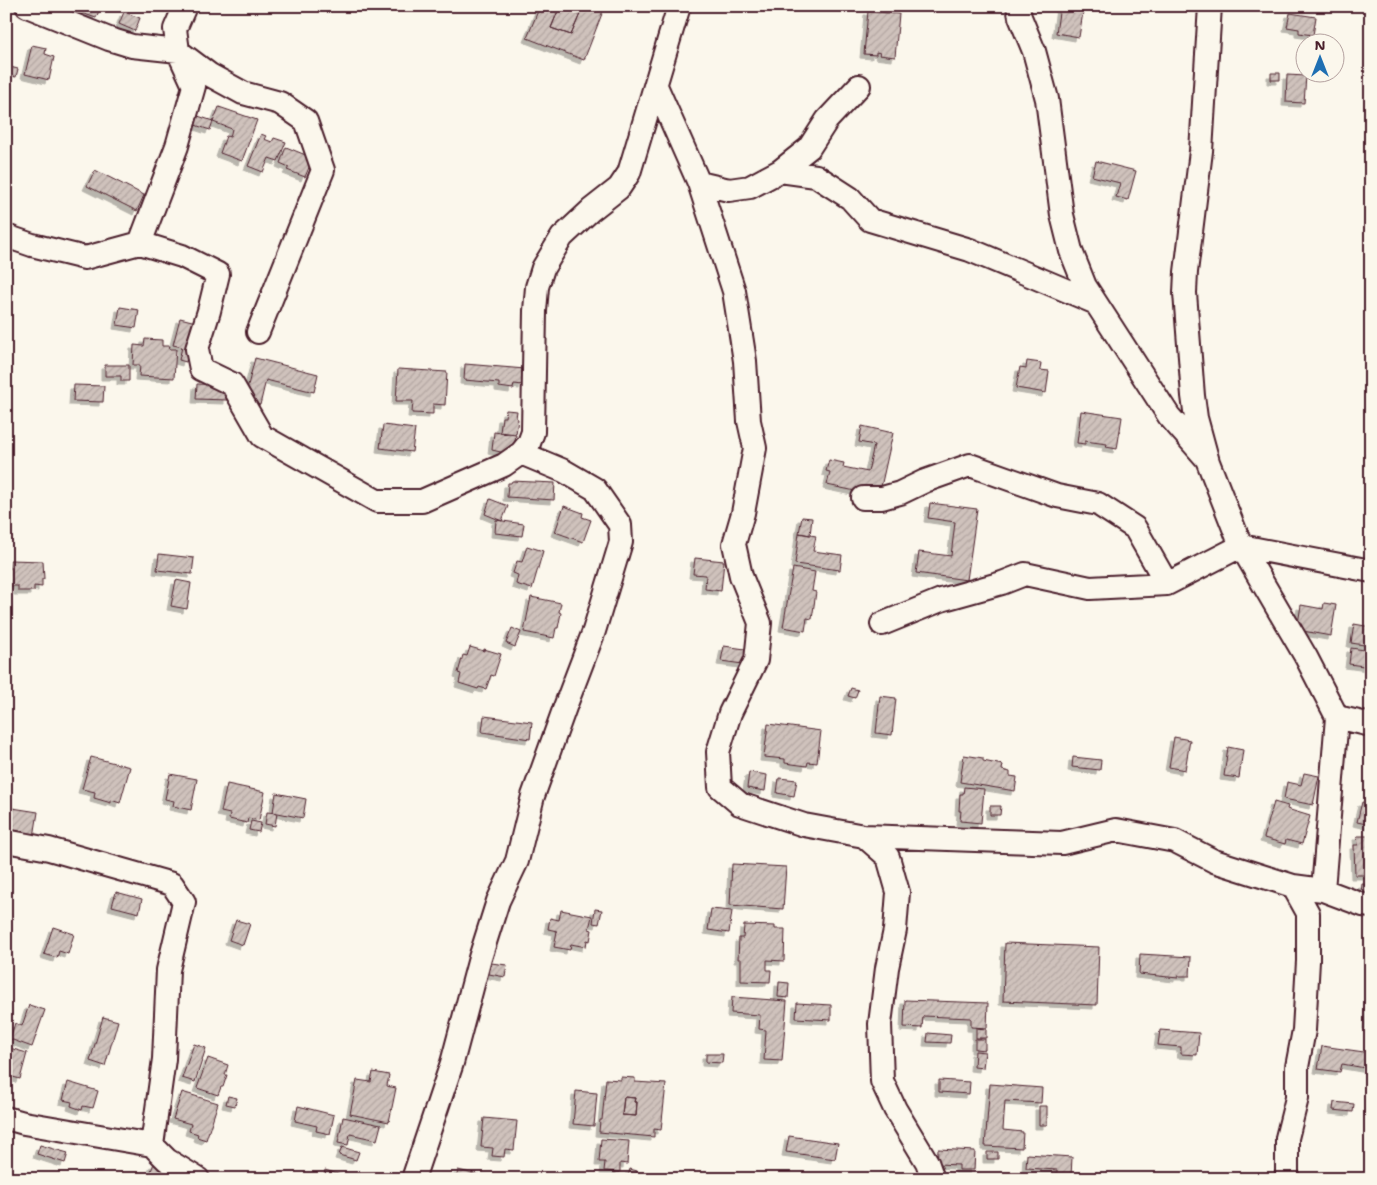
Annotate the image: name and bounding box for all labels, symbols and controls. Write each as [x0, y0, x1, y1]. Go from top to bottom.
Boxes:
north arrow [1294, 32, 1344, 82]
text: N [1314, 36, 1326, 54]

